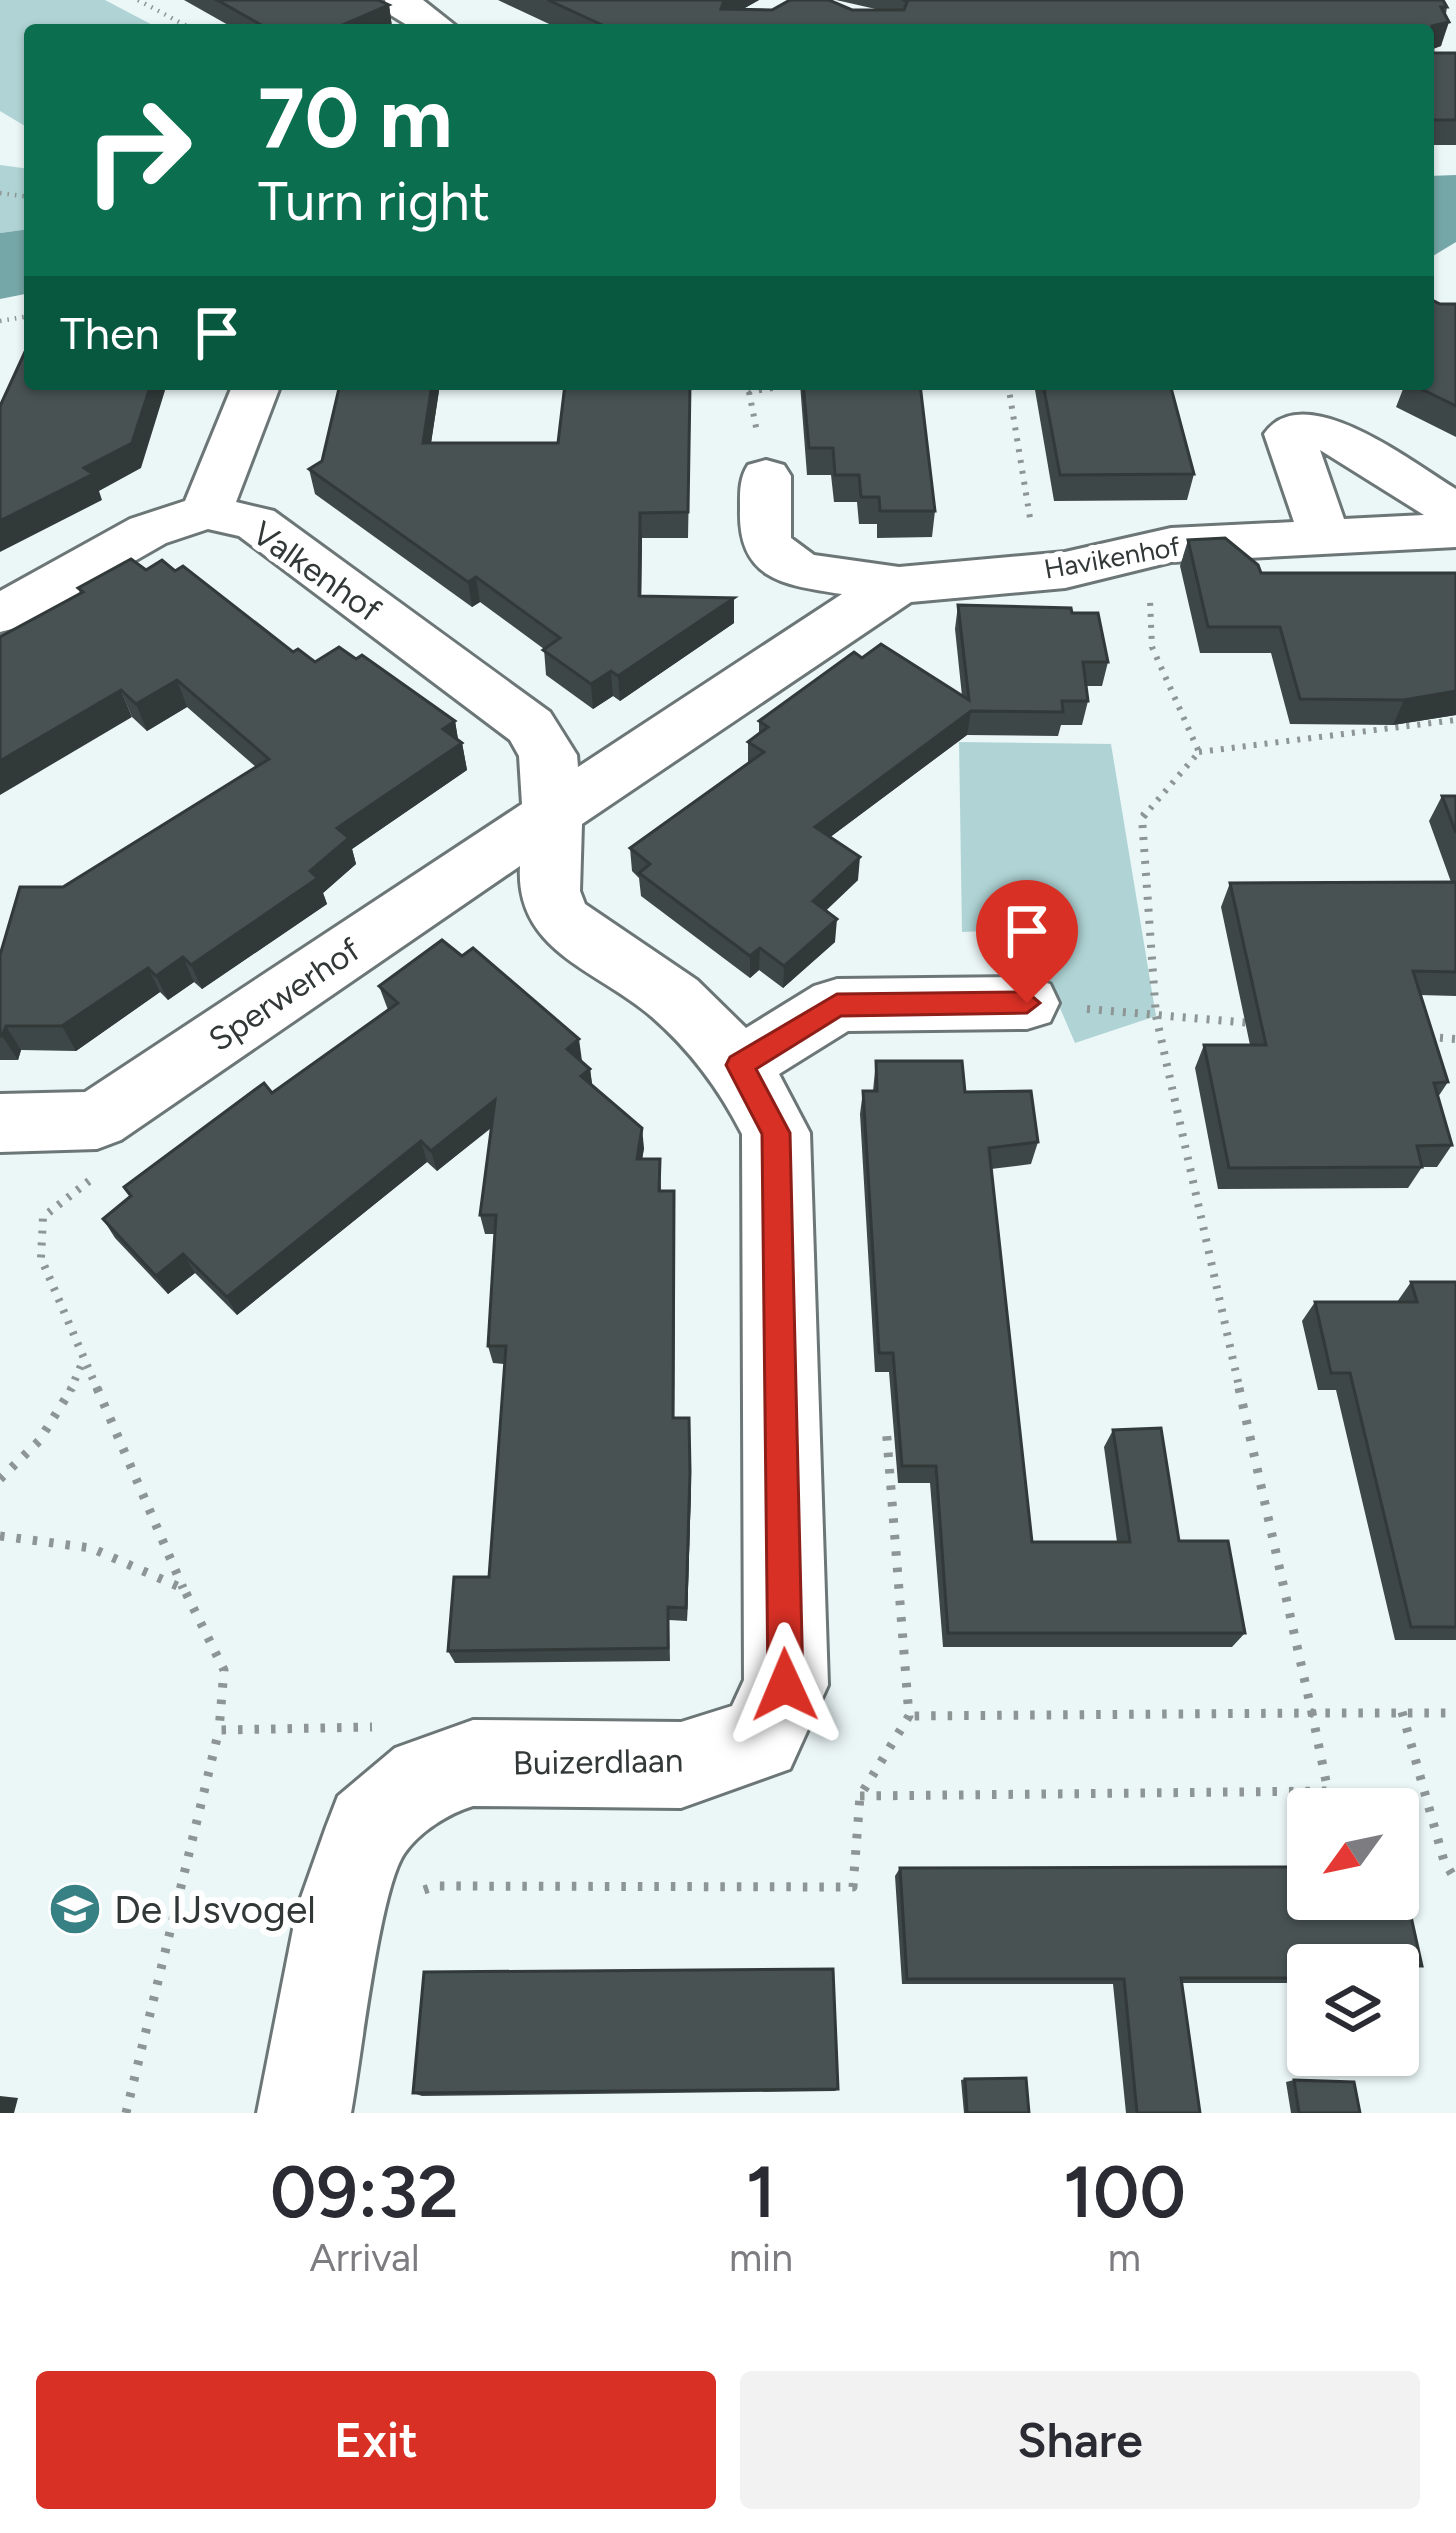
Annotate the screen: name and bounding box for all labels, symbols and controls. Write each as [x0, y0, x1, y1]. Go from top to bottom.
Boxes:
text: 70 m [258, 67, 452, 168]
icon: right [60, 72, 216, 228]
text: Turn right [258, 169, 490, 234]
icon: arrive [184, 300, 250, 366]
text: Then [60, 306, 160, 360]
street label: Valkenhof [245, 513, 389, 630]
street label: Havikenhof [1041, 529, 1182, 586]
pin [976, 880, 1078, 1003]
icon: arrive [994, 898, 1060, 964]
street label: Sperwerhof [202, 929, 368, 1059]
position arrow [722, 1622, 848, 1748]
street label: Buizerdlaan [513, 1741, 683, 1782]
north arrow [1287, 1788, 1419, 1920]
map controls [1287, 1788, 1419, 2076]
school or university icon: De IJsvogel [47, 1881, 103, 1937]
place label: De IJsvogel [114, 1886, 316, 1933]
button: layers [1287, 1944, 1419, 2076]
text: 09:32 [270, 2149, 459, 2235]
text: 1 [746, 2149, 776, 2235]
text: 100 [1063, 2149, 1186, 2235]
text: Arrival [309, 2234, 420, 2281]
text: min [729, 2234, 793, 2281]
text: m [1108, 2234, 1141, 2281]
button: Exit [36, 2371, 716, 2509]
button: Share [740, 2371, 1420, 2509]

